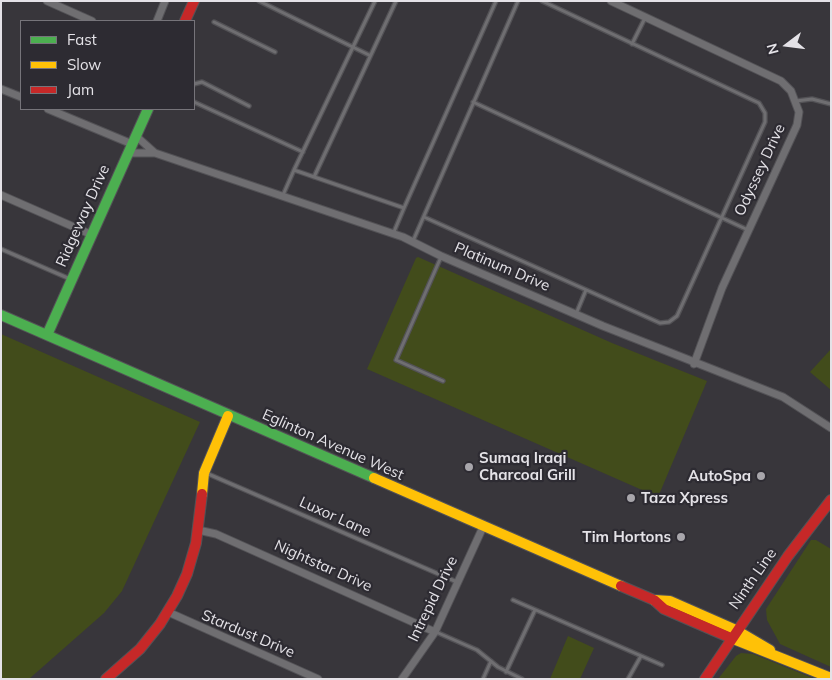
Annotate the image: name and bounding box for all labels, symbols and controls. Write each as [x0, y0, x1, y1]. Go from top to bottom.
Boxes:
legend [20, 20, 195, 110]
north arrow [762, 20, 812, 70]
text: Fast [67, 30, 97, 49]
text: N [762, 41, 783, 56]
text: Slow [67, 55, 101, 74]
text: Jam [67, 80, 94, 99]
street label: Odyssey Drive [731, 121, 789, 219]
street label: Ridgeway Drive [52, 162, 114, 270]
street label: Platinum Drive [452, 239, 552, 295]
street label: Eglinton Avenue West [259, 406, 407, 484]
place label: Sumaq Iraqi Charcoal Grill [479, 449, 576, 484]
marker: Sumaq Iraqi Charcoal Grill [463, 461, 475, 473]
place label: AutoSpa [688, 467, 751, 485]
marker: AutoSpa [755, 470, 767, 482]
place label: Taza Xpress [641, 489, 728, 507]
marker: Taza Xpress [625, 492, 637, 504]
street label: Luxor Lane [296, 493, 374, 541]
place label: Tim Hortons [582, 528, 671, 546]
marker: Tim Hortons [675, 531, 687, 543]
street label: Nightstar Drive [271, 536, 375, 596]
street label: Ninth Line [725, 545, 781, 613]
street label: Intrepid Drive [404, 553, 462, 645]
street label: Stardust Drive [199, 606, 297, 662]

